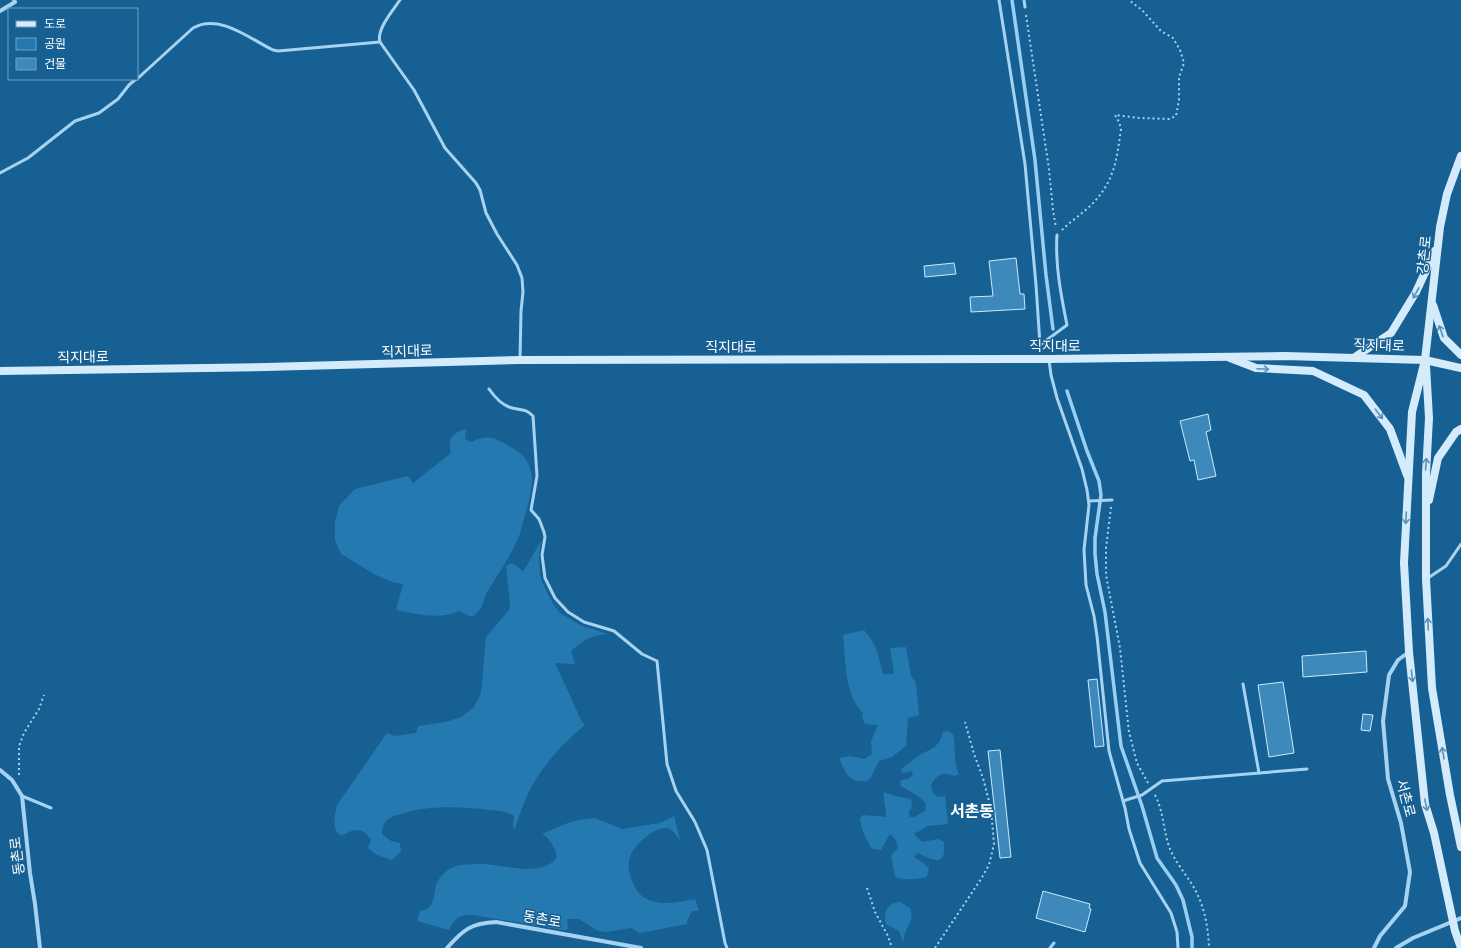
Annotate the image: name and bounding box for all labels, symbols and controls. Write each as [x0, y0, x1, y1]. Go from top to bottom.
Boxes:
legend [8, 8, 138, 80]
text: 도로 [44, 16, 66, 31]
text: 공원 [44, 36, 66, 51]
text: 건물 [44, 56, 66, 71]
street label: 강촌로 [1413, 235, 1435, 275]
one-way arrow [1411, 286, 1419, 298]
one-way arrow [1437, 325, 1445, 337]
street label: 직지대로 [1353, 335, 1405, 355]
street label: 직지대로 [1029, 337, 1081, 355]
street label: 직지대로 [705, 338, 757, 356]
street label: 직지대로 [381, 341, 433, 361]
street label: 직지대로 [57, 348, 109, 366]
one-way arrow [1256, 365, 1269, 372]
one-way arrow [1375, 408, 1383, 419]
one-way arrow [1423, 458, 1430, 471]
one-way arrow [1403, 511, 1410, 524]
one-way arrow [1425, 618, 1432, 631]
one-way arrow [1408, 669, 1415, 682]
one-way arrow [1439, 747, 1447, 760]
street label: 서촌로 [1392, 777, 1420, 819]
one-way arrow [1423, 798, 1431, 811]
district label: 서촌동 [950, 802, 994, 821]
street label: 동촌로 [6, 836, 28, 876]
street label: 동촌로 [521, 907, 563, 931]

